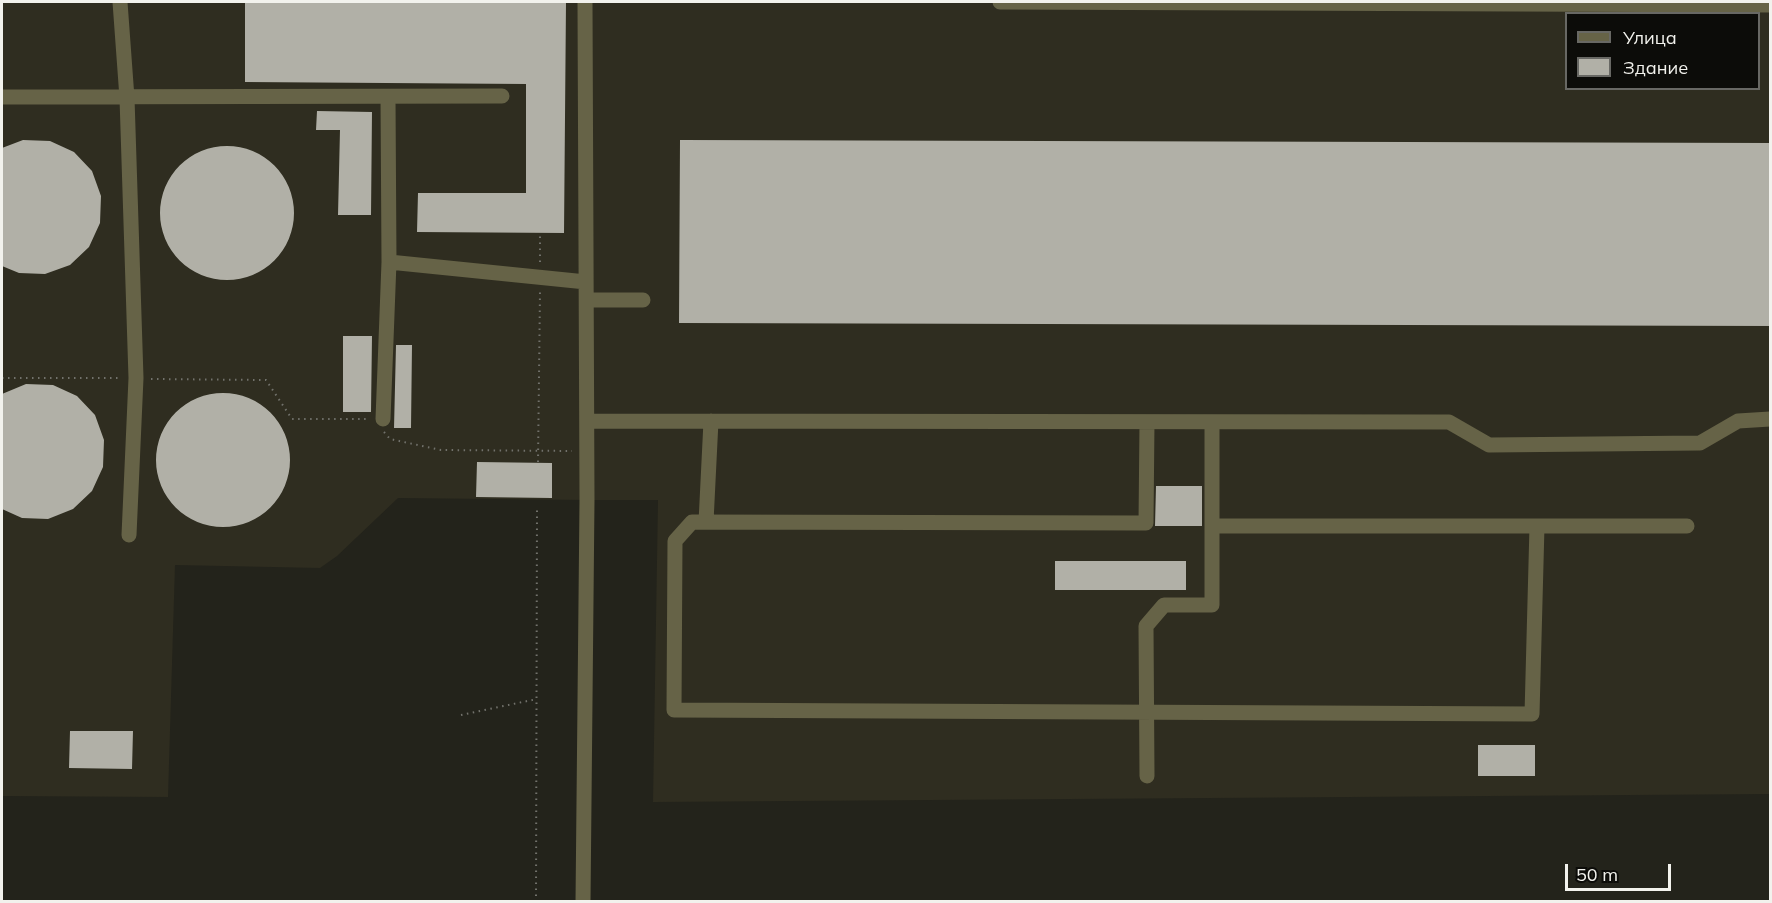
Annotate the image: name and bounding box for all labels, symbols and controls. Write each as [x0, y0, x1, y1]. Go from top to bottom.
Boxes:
legend [1565, 12, 1760, 90]
text: Улица [1623, 26, 1677, 49]
text: Здание [1623, 56, 1688, 79]
scale bar [1568, 852, 1674, 890]
text: 50 m [1576, 863, 1618, 886]

